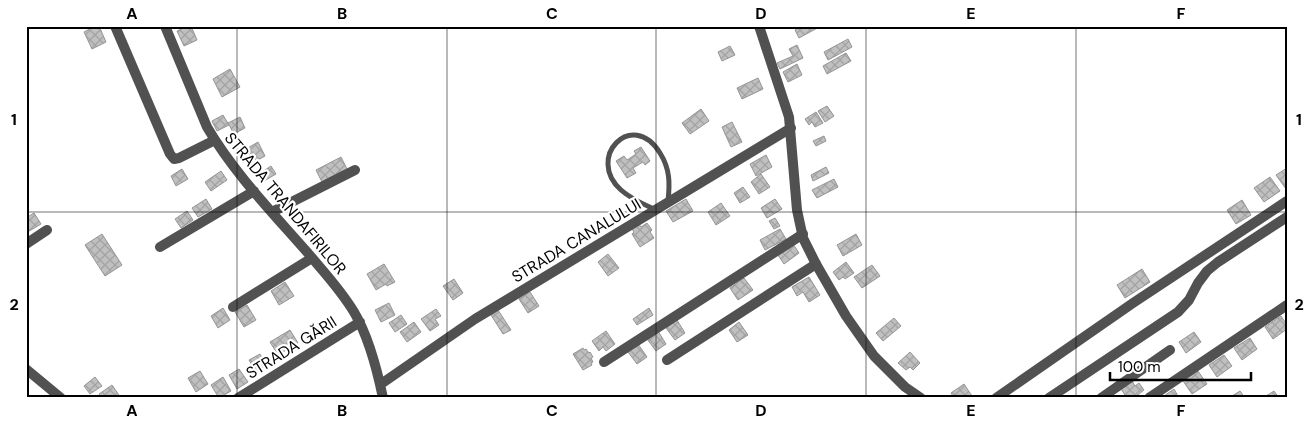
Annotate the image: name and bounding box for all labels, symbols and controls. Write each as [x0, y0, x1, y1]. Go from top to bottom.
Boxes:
text: A [126, 3, 138, 24]
text: B [337, 3, 347, 24]
text: C [546, 3, 558, 24]
text: D [755, 3, 767, 24]
text: E [966, 3, 976, 24]
text: F [1177, 3, 1186, 24]
text: 1 [11, 109, 17, 130]
text: 1 [1296, 109, 1302, 130]
street label: STRADA TRANDAFIRILOR [220, 128, 351, 279]
street label: STRADA CANALULUI [508, 193, 645, 287]
text: 2 [9, 294, 19, 315]
text: 2 [1294, 294, 1304, 315]
street label: STRADA GĂRII [242, 311, 340, 384]
scale bar [1110, 349, 1252, 381]
text: 100 m [1118, 357, 1161, 377]
text: A [126, 400, 138, 421]
text: B [337, 400, 347, 421]
text: C [546, 400, 558, 421]
text: D [755, 400, 767, 421]
text: E [966, 400, 976, 421]
text: F [1177, 400, 1186, 421]

